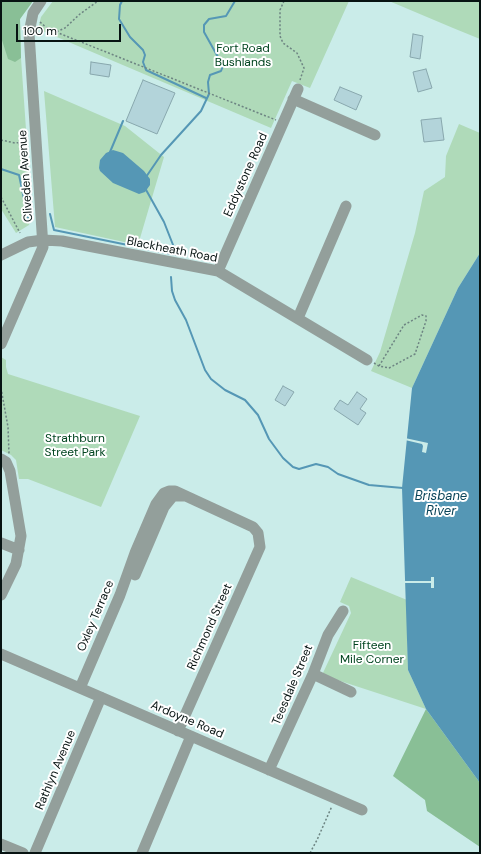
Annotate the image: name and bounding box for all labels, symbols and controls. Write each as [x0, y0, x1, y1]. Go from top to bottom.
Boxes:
scale bar [18, 16, 123, 42]
text: 100 m [23, 23, 57, 39]
park label: Fort Road Bushlands [215, 42, 271, 70]
street label: Cliveden Avenue [16, 130, 36, 222]
street label: Eddystone Road [221, 131, 271, 219]
street label: Blackheath Road [125, 234, 219, 266]
park label: Strathburn Street Park [45, 432, 105, 460]
water label: Brisbane River [415, 489, 467, 520]
street label: Oxley Terrace [75, 578, 117, 654]
street label: Richmond Street [184, 582, 236, 672]
park label: Fifteen Mile Corner [340, 639, 404, 667]
street label: Teesdale Street [270, 643, 316, 727]
street label: Ardoyne Road [148, 698, 226, 742]
street label: Rathlyn Avenue [33, 728, 79, 812]

